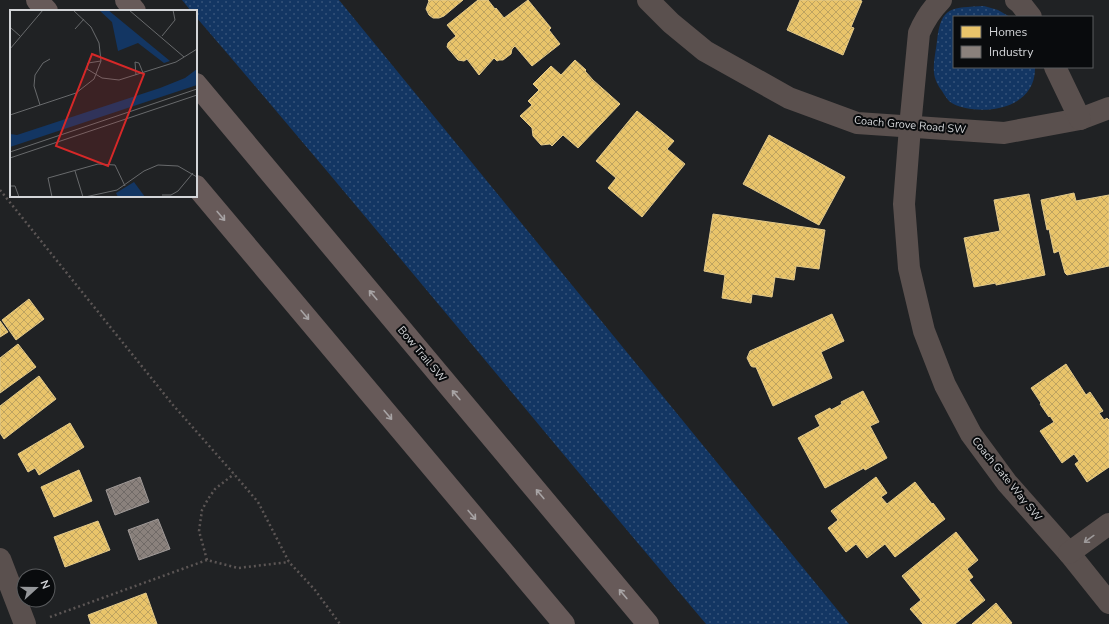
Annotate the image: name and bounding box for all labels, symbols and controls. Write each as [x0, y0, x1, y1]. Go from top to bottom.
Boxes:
inset map [10, 10, 197, 197]
legend [953, 16, 1093, 68]
text: Homes [989, 24, 1027, 40]
text: Industry [989, 44, 1034, 60]
street label: Coach Grove Road SW [853, 113, 967, 137]
one-way arrow [217, 210, 226, 221]
one-way arrow [368, 290, 377, 300]
one-way arrow [300, 310, 309, 321]
street label: Bow Trail SW [394, 323, 450, 385]
one-way arrow [452, 389, 461, 400]
one-way arrow [384, 410, 393, 420]
street label: Coach Gate Way SW [968, 434, 1046, 524]
one-way arrow [535, 489, 544, 500]
one-way arrow [467, 509, 476, 520]
one-way arrow [1084, 534, 1095, 543]
north arrow [16, 568, 56, 608]
text: N [36, 578, 53, 591]
one-way arrow [619, 589, 628, 599]

